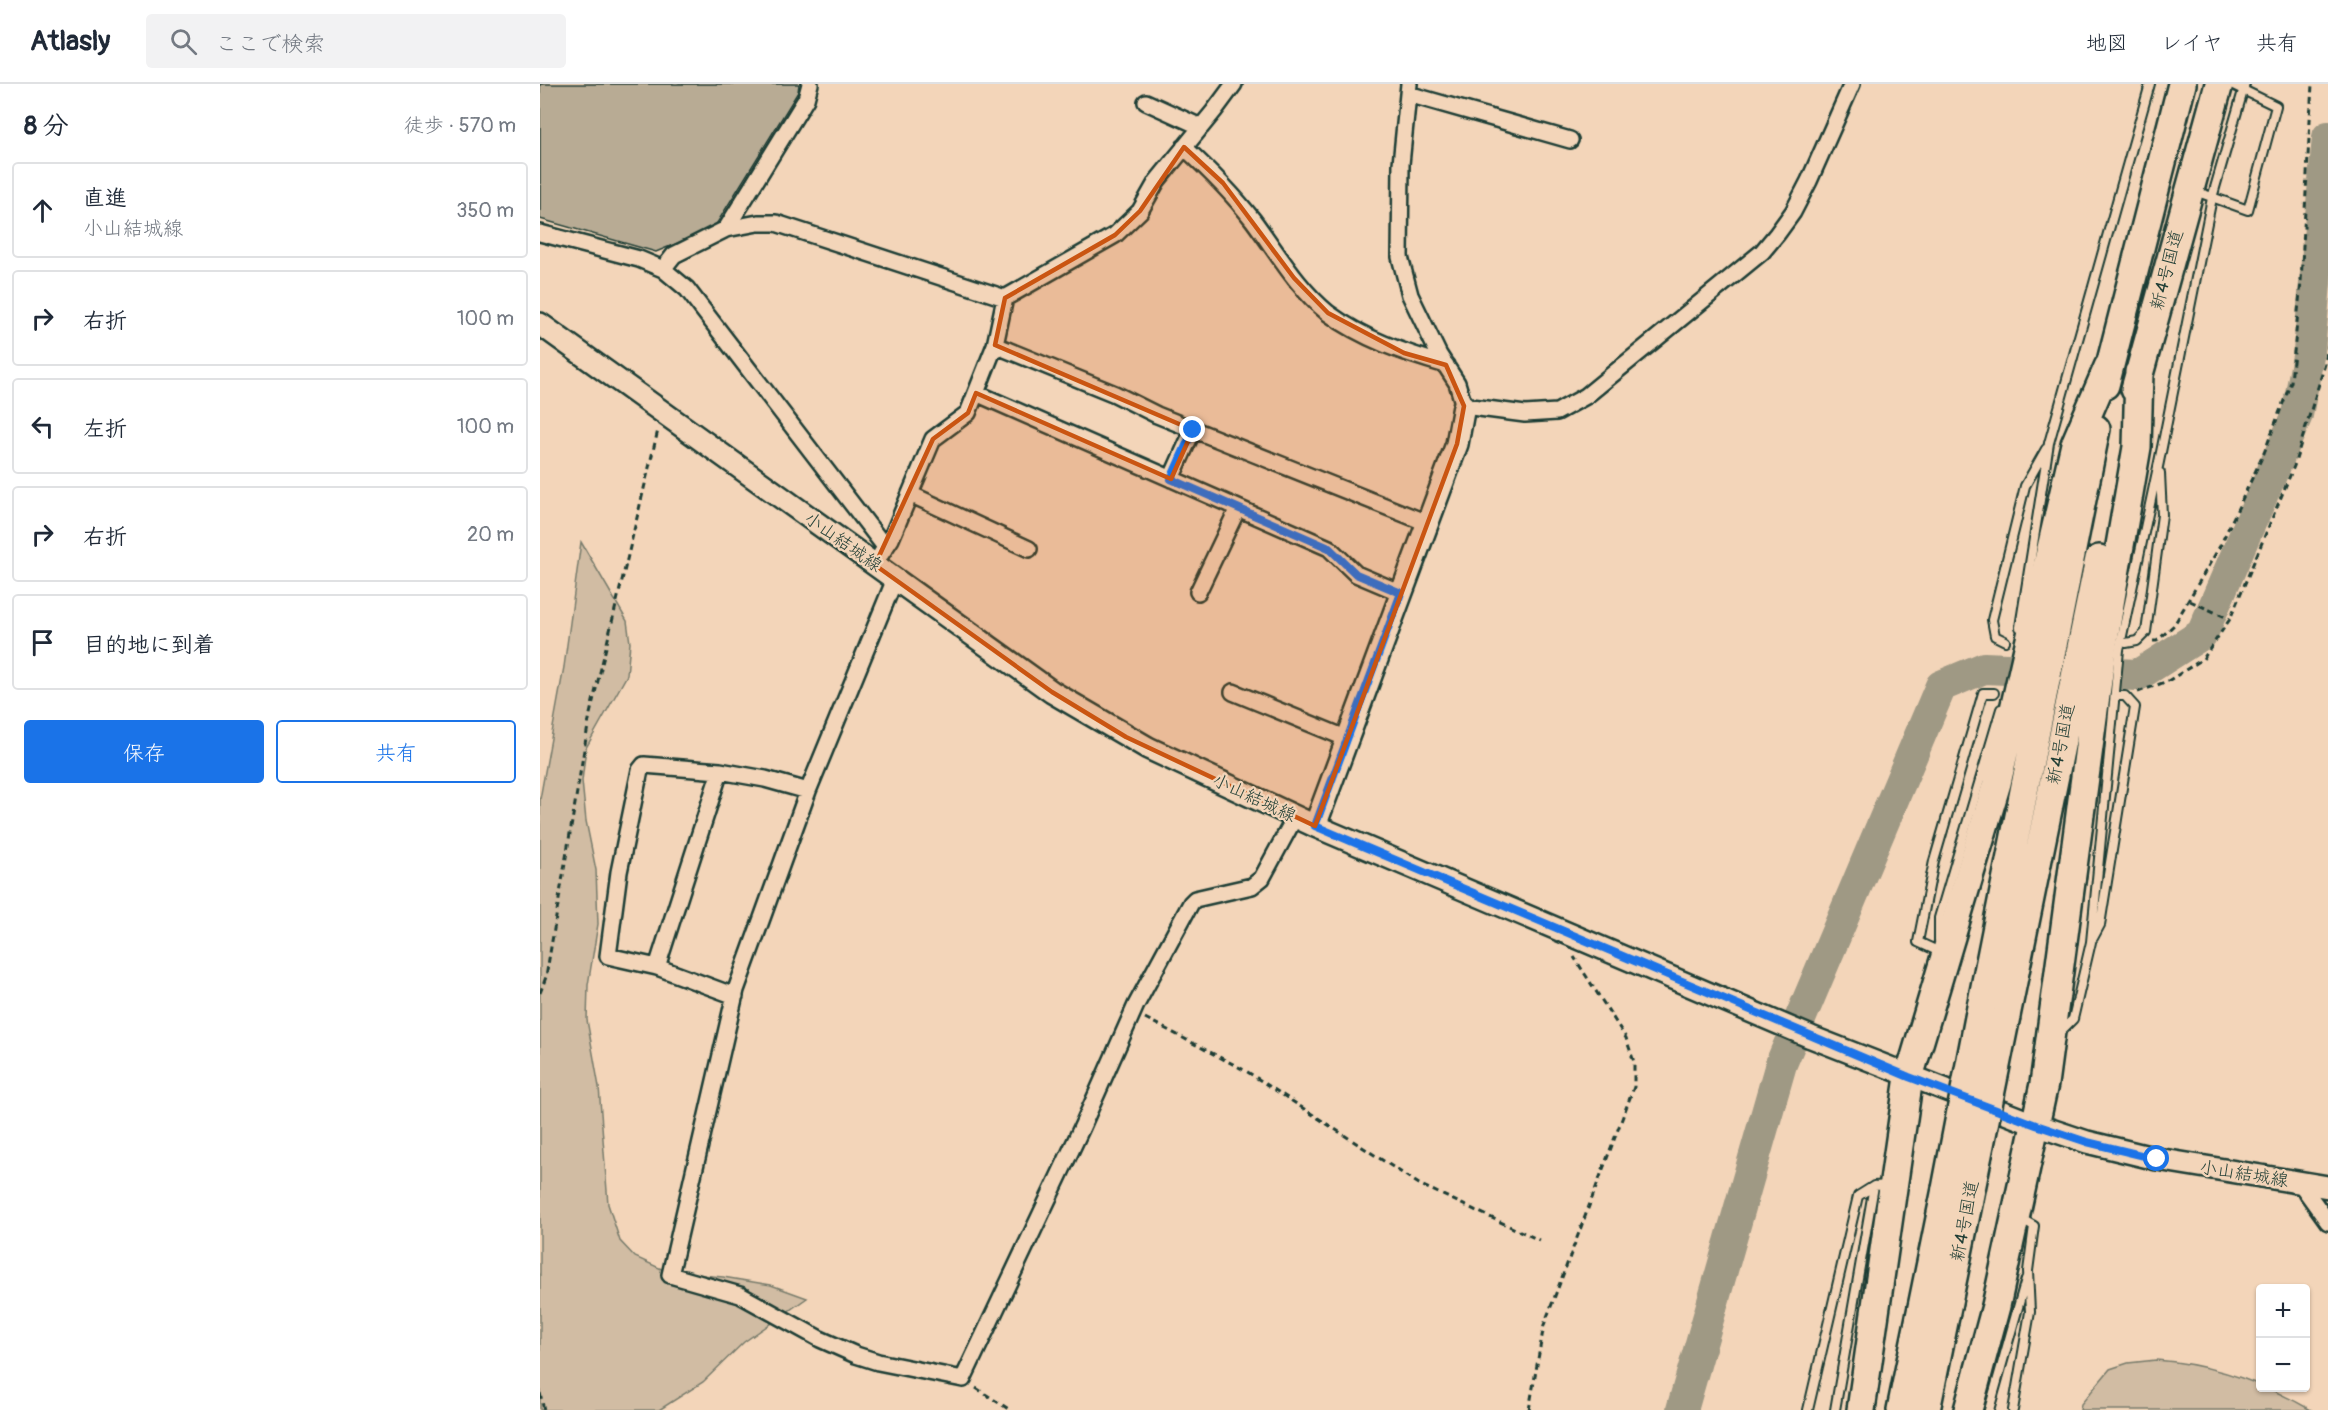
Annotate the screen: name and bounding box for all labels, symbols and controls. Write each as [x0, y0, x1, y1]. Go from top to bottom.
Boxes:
search box [146, 14, 566, 68]
text: Atlasly [30, 24, 110, 59]
icon: search [167, 25, 200, 58]
text: ここで検索 [215, 30, 325, 58]
text: 地図 [2086, 30, 2128, 57]
text: レイヤ [2161, 30, 2223, 57]
text: 共有 [2256, 30, 2298, 57]
text: 8 分 [24, 110, 69, 142]
text: 徒歩 · 570 m [404, 113, 516, 138]
text: 直進 [83, 184, 127, 212]
icon: ahead [26, 194, 59, 227]
text: 350 m [456, 198, 514, 223]
text: 小山結城線 [83, 216, 183, 241]
street label: 新4号国道 [2145, 227, 2189, 313]
icon: right [26, 302, 59, 335]
text: 100 m [457, 306, 514, 331]
text: 右折 [83, 307, 127, 335]
icon: left [26, 410, 59, 443]
text: 100 m [457, 414, 514, 439]
text: 左折 [83, 415, 127, 443]
route end [1179, 416, 1205, 442]
street label: 小山結城線 [800, 507, 886, 577]
icon: right [26, 518, 59, 551]
text: 20 m [467, 522, 514, 547]
text: 右折 [83, 523, 127, 551]
icon: arrive [26, 626, 59, 659]
text: 目的地に到着 [83, 631, 215, 659]
street label: 新4号国道 [2042, 701, 2080, 787]
button: 保存 [24, 720, 264, 783]
button: 共有 [276, 720, 516, 783]
street label: 小山結城線 [1208, 769, 1300, 827]
route start [2143, 1145, 2169, 1171]
street label: 小山結城線 [2198, 1156, 2290, 1192]
street label: 新4号国道 [1946, 1178, 1984, 1264]
map controls [2256, 1284, 2310, 1392]
button: + [2256, 1284, 2310, 1338]
button: − [2256, 1338, 2310, 1392]

